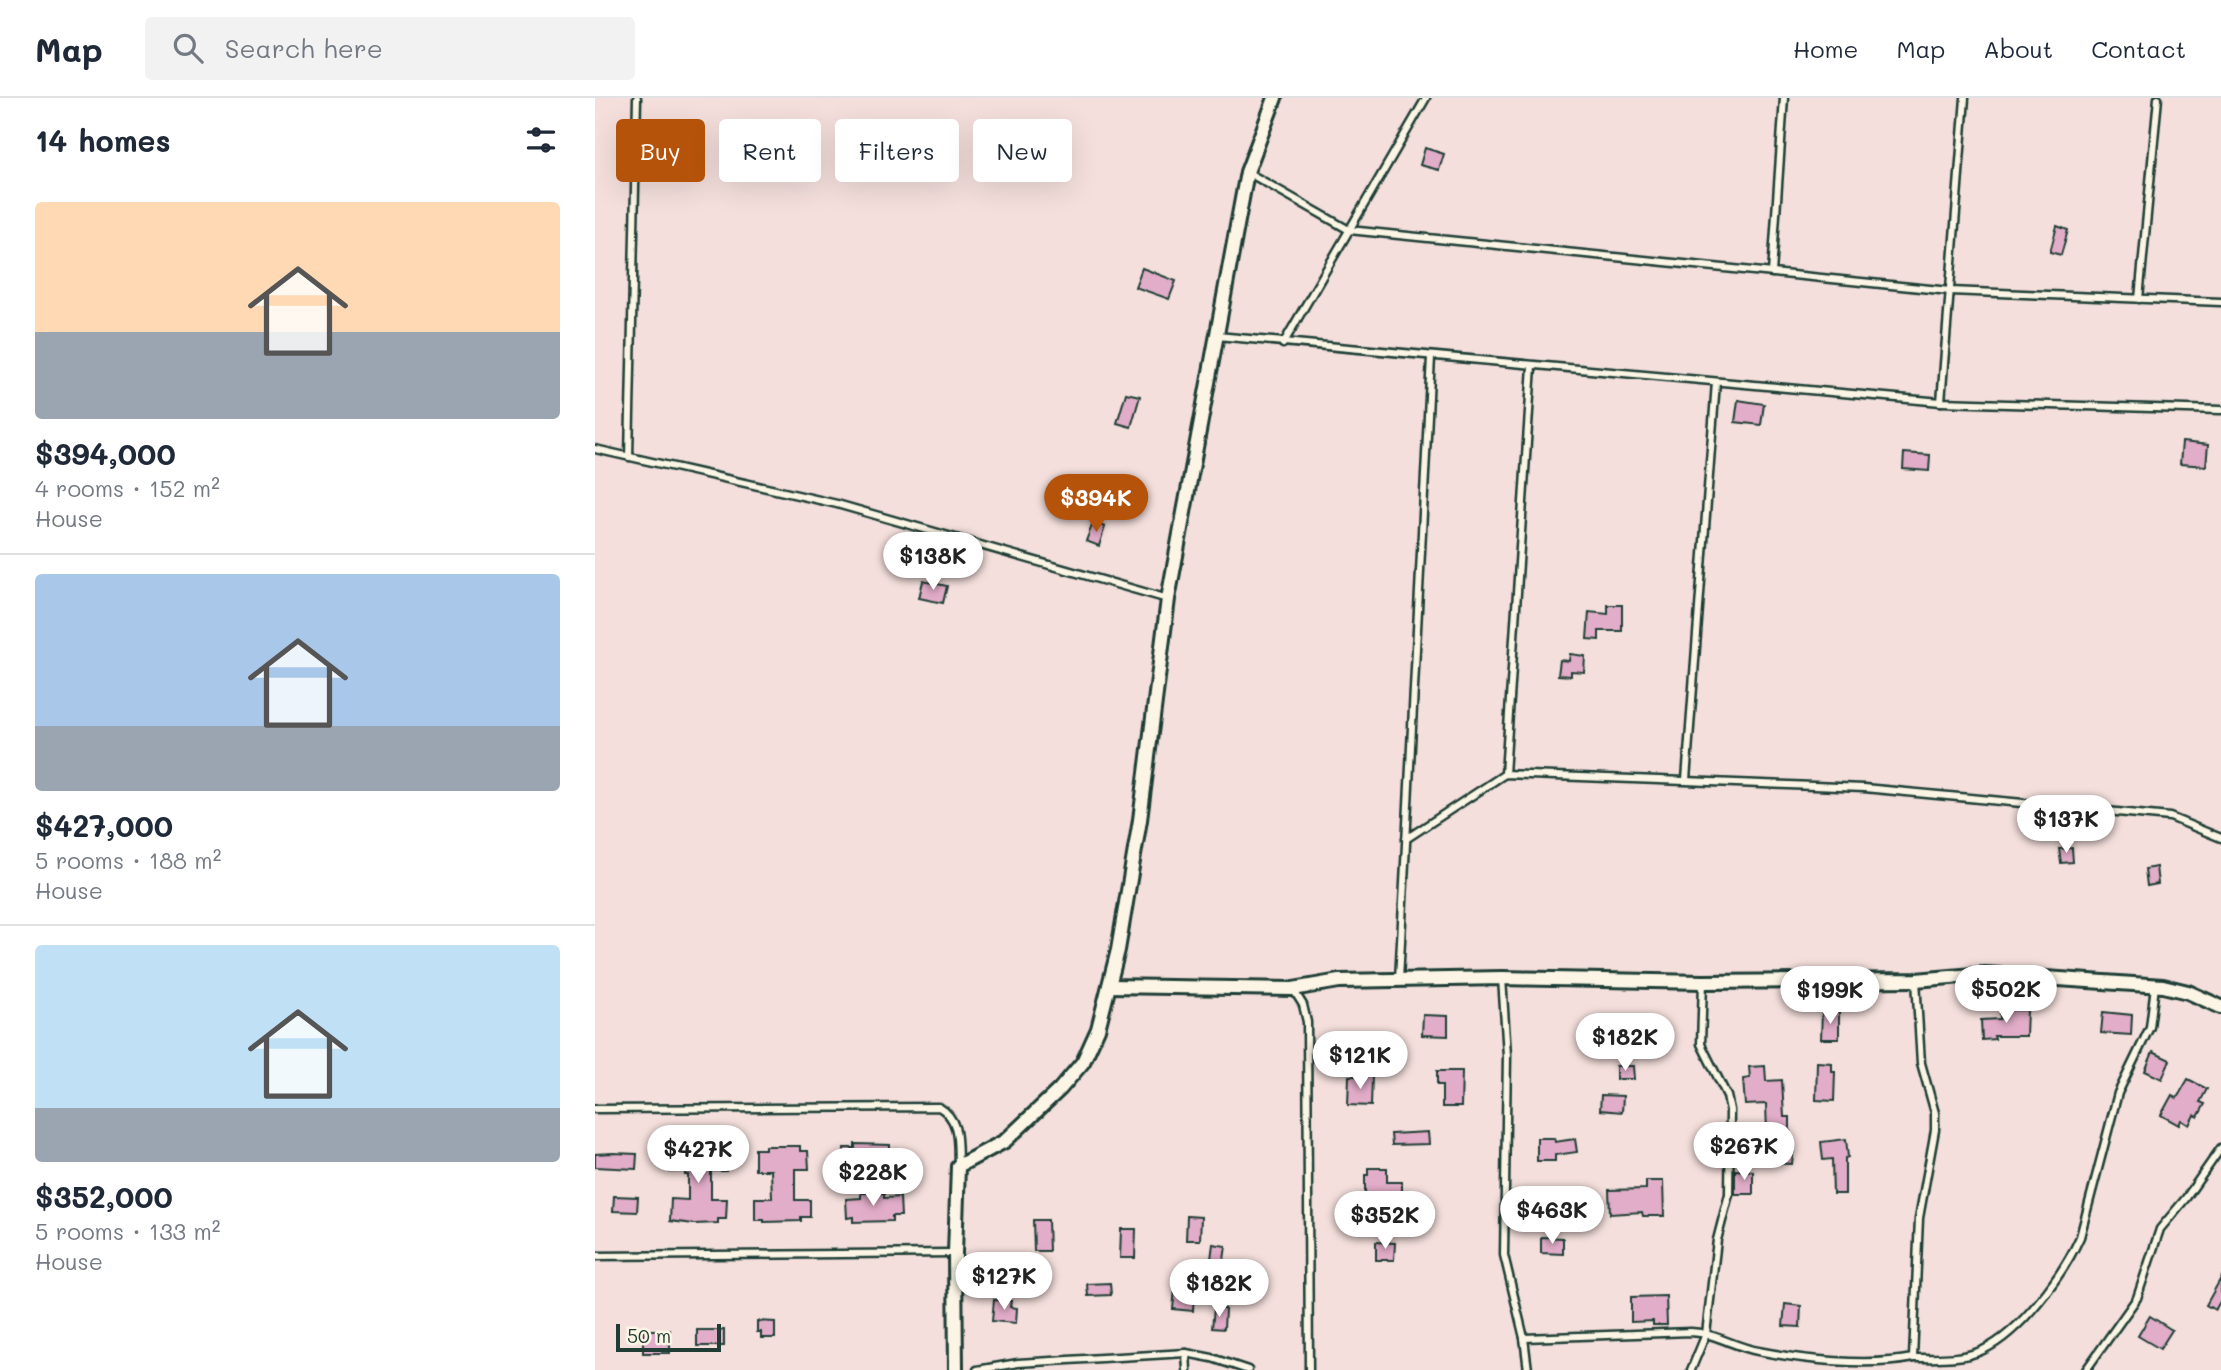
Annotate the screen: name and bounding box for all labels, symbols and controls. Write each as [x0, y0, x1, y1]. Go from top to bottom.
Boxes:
search box [145, 17, 635, 80]
text: Map [35, 27, 103, 70]
icon: search [169, 29, 207, 67]
text: Search here [225, 31, 383, 65]
text: Home [1793, 33, 1858, 64]
text: Map [1896, 33, 1945, 64]
text: About [1983, 33, 2053, 64]
text: Contact [2091, 33, 2186, 64]
chip: Buy [616, 119, 705, 182]
chip: Rent [719, 119, 821, 182]
chip: Filters [835, 119, 959, 182]
chip: New [973, 119, 1072, 182]
text: 14 homes [35, 120, 171, 160]
icon: filters [522, 121, 560, 159]
icon: home [235, 248, 361, 374]
text: $394,000 [35, 433, 176, 473]
text: 4 rooms · 152 m² [35, 473, 220, 503]
pin: $394K [1047, 474, 1145, 534]
text: $394K [1060, 482, 1132, 512]
text: House [35, 503, 103, 533]
pin: $138K [884, 532, 982, 592]
text: $138K [899, 540, 967, 570]
icon: home [235, 620, 361, 746]
pin: $137K [2017, 796, 2115, 855]
text: $137K [2033, 803, 2099, 833]
text: $427,000 [35, 805, 173, 845]
text: 5 rooms · 188 m² [35, 845, 221, 875]
text: House [35, 875, 103, 905]
pin: $502K [1957, 965, 2055, 1025]
pin: $199K [1781, 967, 1879, 1026]
text: $502K [1971, 973, 2041, 1003]
text: $199K [1796, 974, 1864, 1004]
icon: home [235, 991, 361, 1117]
pin: $182K [1576, 1014, 1674, 1073]
text: $182K [1592, 1021, 1658, 1051]
pin: $121K [1311, 1032, 1409, 1091]
text: $121K [1329, 1039, 1391, 1069]
pin: $267K [1695, 1122, 1793, 1182]
pin: $427K [649, 1126, 747, 1185]
text: $267K [1710, 1130, 1778, 1160]
text: $427K [663, 1133, 733, 1163]
pin: $228K [824, 1148, 922, 1208]
text: $228K [838, 1156, 908, 1186]
text: $352,000 [35, 1176, 173, 1216]
pin: $463K [1503, 1186, 1601, 1246]
pin: $352K [1336, 1192, 1434, 1251]
text: $463K [1516, 1194, 1588, 1224]
text: $352K [1350, 1199, 1420, 1229]
text: 5 rooms · 133 m² [35, 1216, 220, 1246]
text: House [35, 1246, 103, 1276]
pin: $127K [955, 1252, 1053, 1312]
text: $127K [971, 1260, 1037, 1290]
pin: $182K [1170, 1260, 1268, 1319]
text: $182K [1186, 1267, 1252, 1297]
scale bar [616, 1321, 721, 1353]
text: 50 m [627, 1323, 671, 1348]

